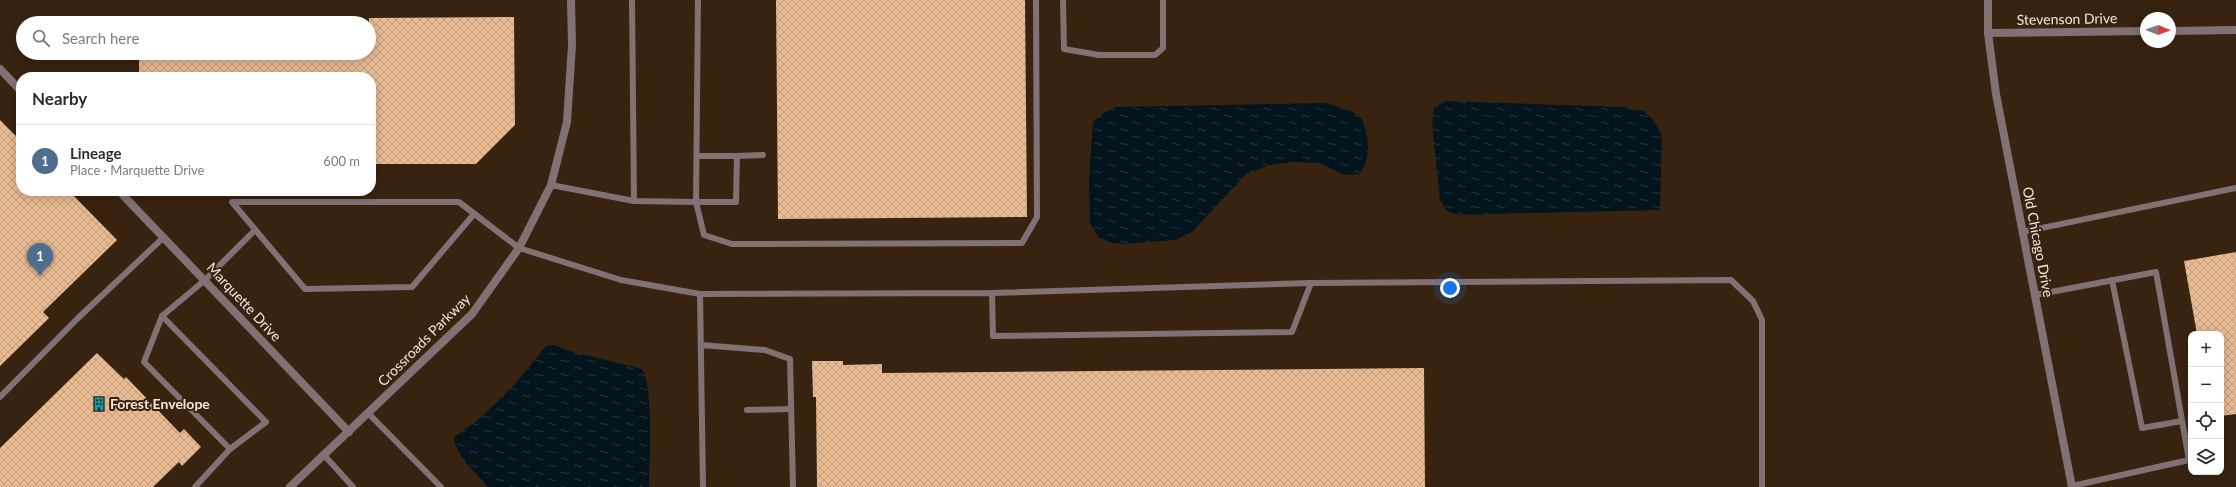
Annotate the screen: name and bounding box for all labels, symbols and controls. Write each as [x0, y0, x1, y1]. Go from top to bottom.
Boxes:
street label: Stevenson Drive [2017, 9, 2117, 28]
north arrow [2140, 12, 2176, 48]
search box [16, 16, 376, 60]
icon: search [30, 27, 52, 49]
text: Search here [62, 29, 139, 47]
text: Nearby [32, 88, 87, 109]
text: Lineage [70, 144, 121, 162]
text: 1 [41, 153, 49, 169]
text: 600 m [323, 153, 360, 169]
text: Place · Marquette Drive [70, 162, 204, 178]
street label: Old Chicago Drive [2019, 185, 2058, 299]
pin: 1 [27, 243, 53, 276]
street label: Marquette Drive [204, 259, 285, 345]
your location [1440, 278, 1460, 298]
street label: Crossroads Parkway [374, 289, 474, 389]
map controls [2188, 331, 2224, 475]
button: + [2188, 331, 2224, 367]
button: − [2188, 367, 2224, 403]
place label: Forest Envelope [110, 395, 210, 412]
building icon: Forest Envelope [91, 396, 107, 412]
button: locate [2188, 403, 2224, 439]
button: layers [2188, 439, 2224, 475]

